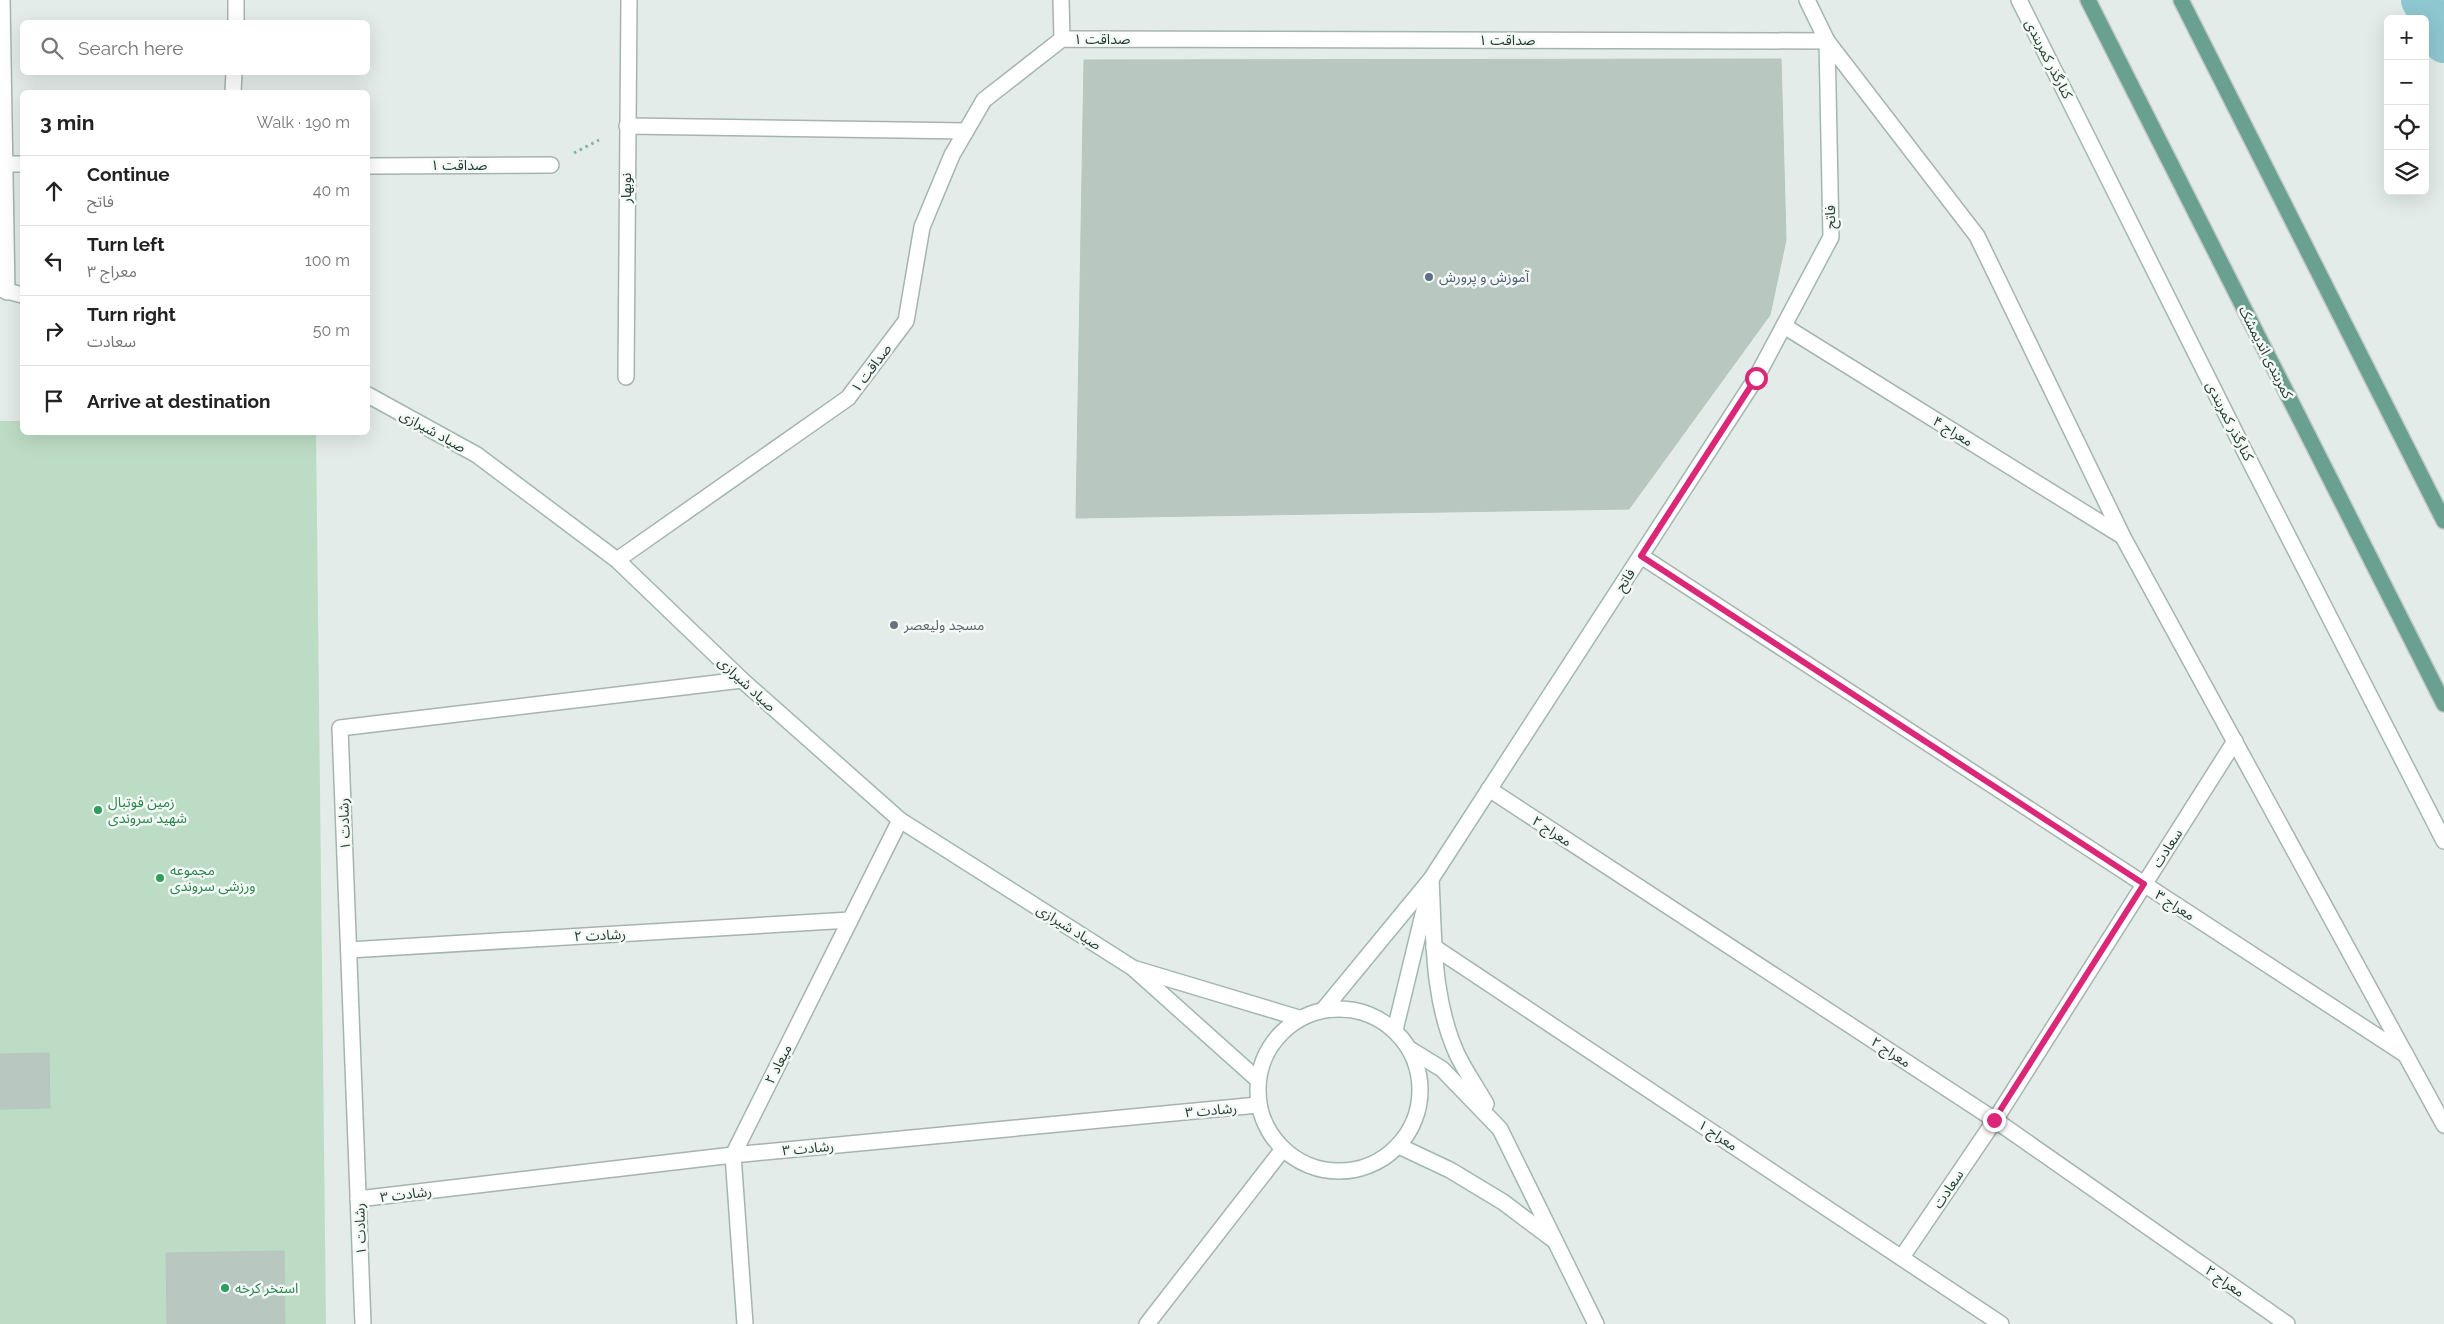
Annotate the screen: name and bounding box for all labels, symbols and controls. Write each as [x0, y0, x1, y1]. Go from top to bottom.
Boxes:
map controls [2384, 15, 2429, 195]
button: + [2384, 15, 2429, 60]
street label: کنارگذر کمربندی [2021, 17, 2076, 102]
search box [20, 20, 370, 75]
street label: صداقت ۱ [1074, 31, 1131, 47]
street label: صداقت ۱ [1479, 32, 1536, 48]
icon: search [38, 34, 66, 62]
text: Search here [78, 37, 184, 59]
button: − [2384, 60, 2429, 105]
button: locate [2384, 105, 2429, 150]
text: 3 min [40, 110, 94, 135]
text: Walk · 190 m [257, 113, 350, 132]
button: layers [2384, 150, 2429, 195]
street label: صداقت ۱ [431, 157, 488, 173]
text: Continue [87, 163, 170, 185]
street label: نوبهار [618, 173, 635, 204]
icon: ahead [40, 177, 68, 205]
text: 40 m [313, 181, 350, 200]
text: فاتح [87, 192, 114, 211]
street label: فاتح [1822, 205, 1841, 229]
text: Turn left [87, 233, 164, 255]
icon: left [40, 247, 68, 275]
text: 100 m [305, 251, 350, 270]
text: معراج ۳ [87, 262, 137, 281]
place label: آموزش و پرورش [1439, 269, 1530, 287]
marker: آموزش و پرورش [1423, 271, 1435, 283]
text: Turn right [87, 303, 176, 325]
street label: کمربندی اندیمشک [2235, 303, 2296, 402]
icon: right [40, 317, 68, 345]
text: 50 m [313, 321, 350, 340]
text: سعادت [87, 332, 136, 351]
street label: صداقت ۱ [848, 340, 895, 395]
route start [1745, 367, 1768, 390]
street label: کنارگذر کمربندی [2202, 379, 2257, 464]
icon: arrive [40, 387, 68, 415]
text: Arrive at destination [87, 390, 271, 412]
street label: صیاد شیرازی [397, 406, 469, 457]
street label: معراج ۴ [1929, 413, 1976, 452]
street label: فاتح [1612, 566, 1641, 596]
place label: مسجد ولیعصر [903, 617, 984, 634]
marker: مسجد ولیعصر [888, 619, 900, 631]
street label: صیاد شیرازی [714, 653, 779, 716]
place label: زمین فوتبال شهید سروندی [108, 794, 187, 827]
street label: رشادت ۱ [335, 798, 354, 850]
marker: زمین فوتبال شهید سروندی [92, 804, 104, 816]
street label: معراج ۲ [1528, 812, 1575, 852]
street label: سعادت [2149, 826, 2185, 870]
place label: مجموعه ورزشی سروندی [170, 862, 256, 895]
marker: مجموعه ورزشی سروندی [154, 872, 166, 884]
street label: معراج ۳ [2151, 886, 2198, 926]
street label: صیاد شیرازی [1033, 901, 1104, 954]
street label: رشادت ۲ [574, 926, 626, 945]
street label: معراج ۲ [1867, 1033, 1914, 1073]
street label: میعاد ۲ [761, 1042, 795, 1086]
street label: رشادت ۳ [1184, 1100, 1238, 1121]
route end [1983, 1109, 2006, 1132]
street label: معراج ۱ [1694, 1116, 1741, 1156]
street label: رشادت ۳ [781, 1138, 835, 1159]
street label: سعادت [1929, 1167, 1967, 1211]
street label: رشادت ۳ [379, 1183, 433, 1206]
street label: رشادت ۱ [351, 1203, 370, 1255]
street label: معراج ۲ [2201, 1262, 2247, 1303]
place label: استخر کرخه [235, 1280, 298, 1297]
marker: استخر کرخه [219, 1282, 231, 1294]

